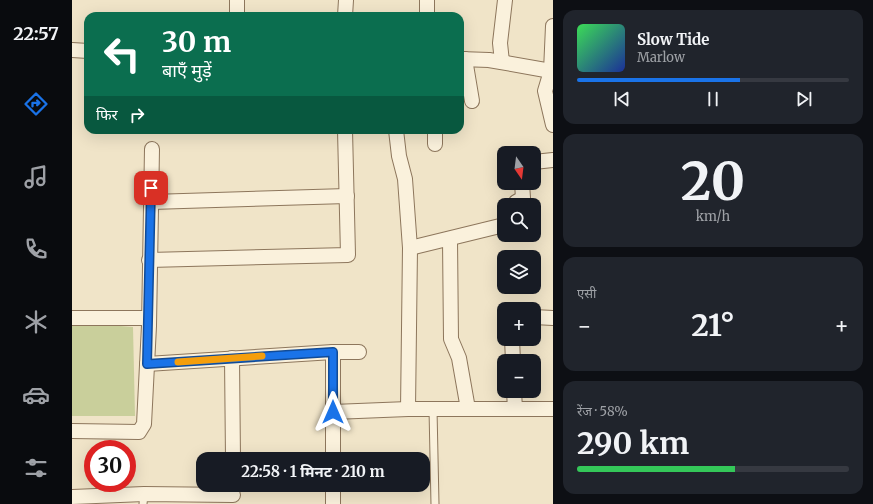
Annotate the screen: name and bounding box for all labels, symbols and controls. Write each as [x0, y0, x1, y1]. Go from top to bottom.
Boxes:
text: 22:57 [13, 22, 59, 45]
text: 30 m [162, 24, 231, 60]
icon: left [96, 28, 148, 80]
text: Slow Tide [637, 30, 709, 49]
text: Marlow [637, 49, 685, 66]
text: बाएँ मुड़ें [162, 59, 212, 82]
icon: previous [611, 88, 633, 110]
icon: pause [702, 88, 724, 110]
icon: next [793, 88, 815, 110]
icon: directions [22, 90, 50, 118]
icon: right [126, 104, 148, 126]
text: फिर [96, 105, 118, 124]
north arrow [497, 146, 541, 190]
map controls [497, 146, 541, 398]
text: 20 [681, 149, 745, 214]
icon: music [22, 163, 50, 191]
pin [134, 171, 168, 205]
icon: arrive [140, 177, 162, 199]
button: search [497, 198, 541, 242]
text: km/h [696, 208, 730, 225]
icon: phone [22, 235, 50, 263]
button: layers [497, 250, 541, 294]
text: एसी [577, 285, 596, 302]
button: + [497, 302, 541, 346]
text: 21° [691, 306, 735, 344]
icon: climate [22, 308, 50, 336]
text: − [577, 312, 592, 340]
text: + [834, 312, 849, 340]
button: − [497, 354, 541, 398]
icon: car [22, 381, 50, 409]
position arrow [312, 391, 354, 433]
text: रेंज · 58% [577, 403, 628, 420]
text: 290 km [577, 424, 689, 462]
speed limit sign: 30 [84, 440, 136, 492]
icon: filters [22, 454, 50, 482]
text: 22:58 · 1 मिनट · 210 m [241, 462, 385, 481]

